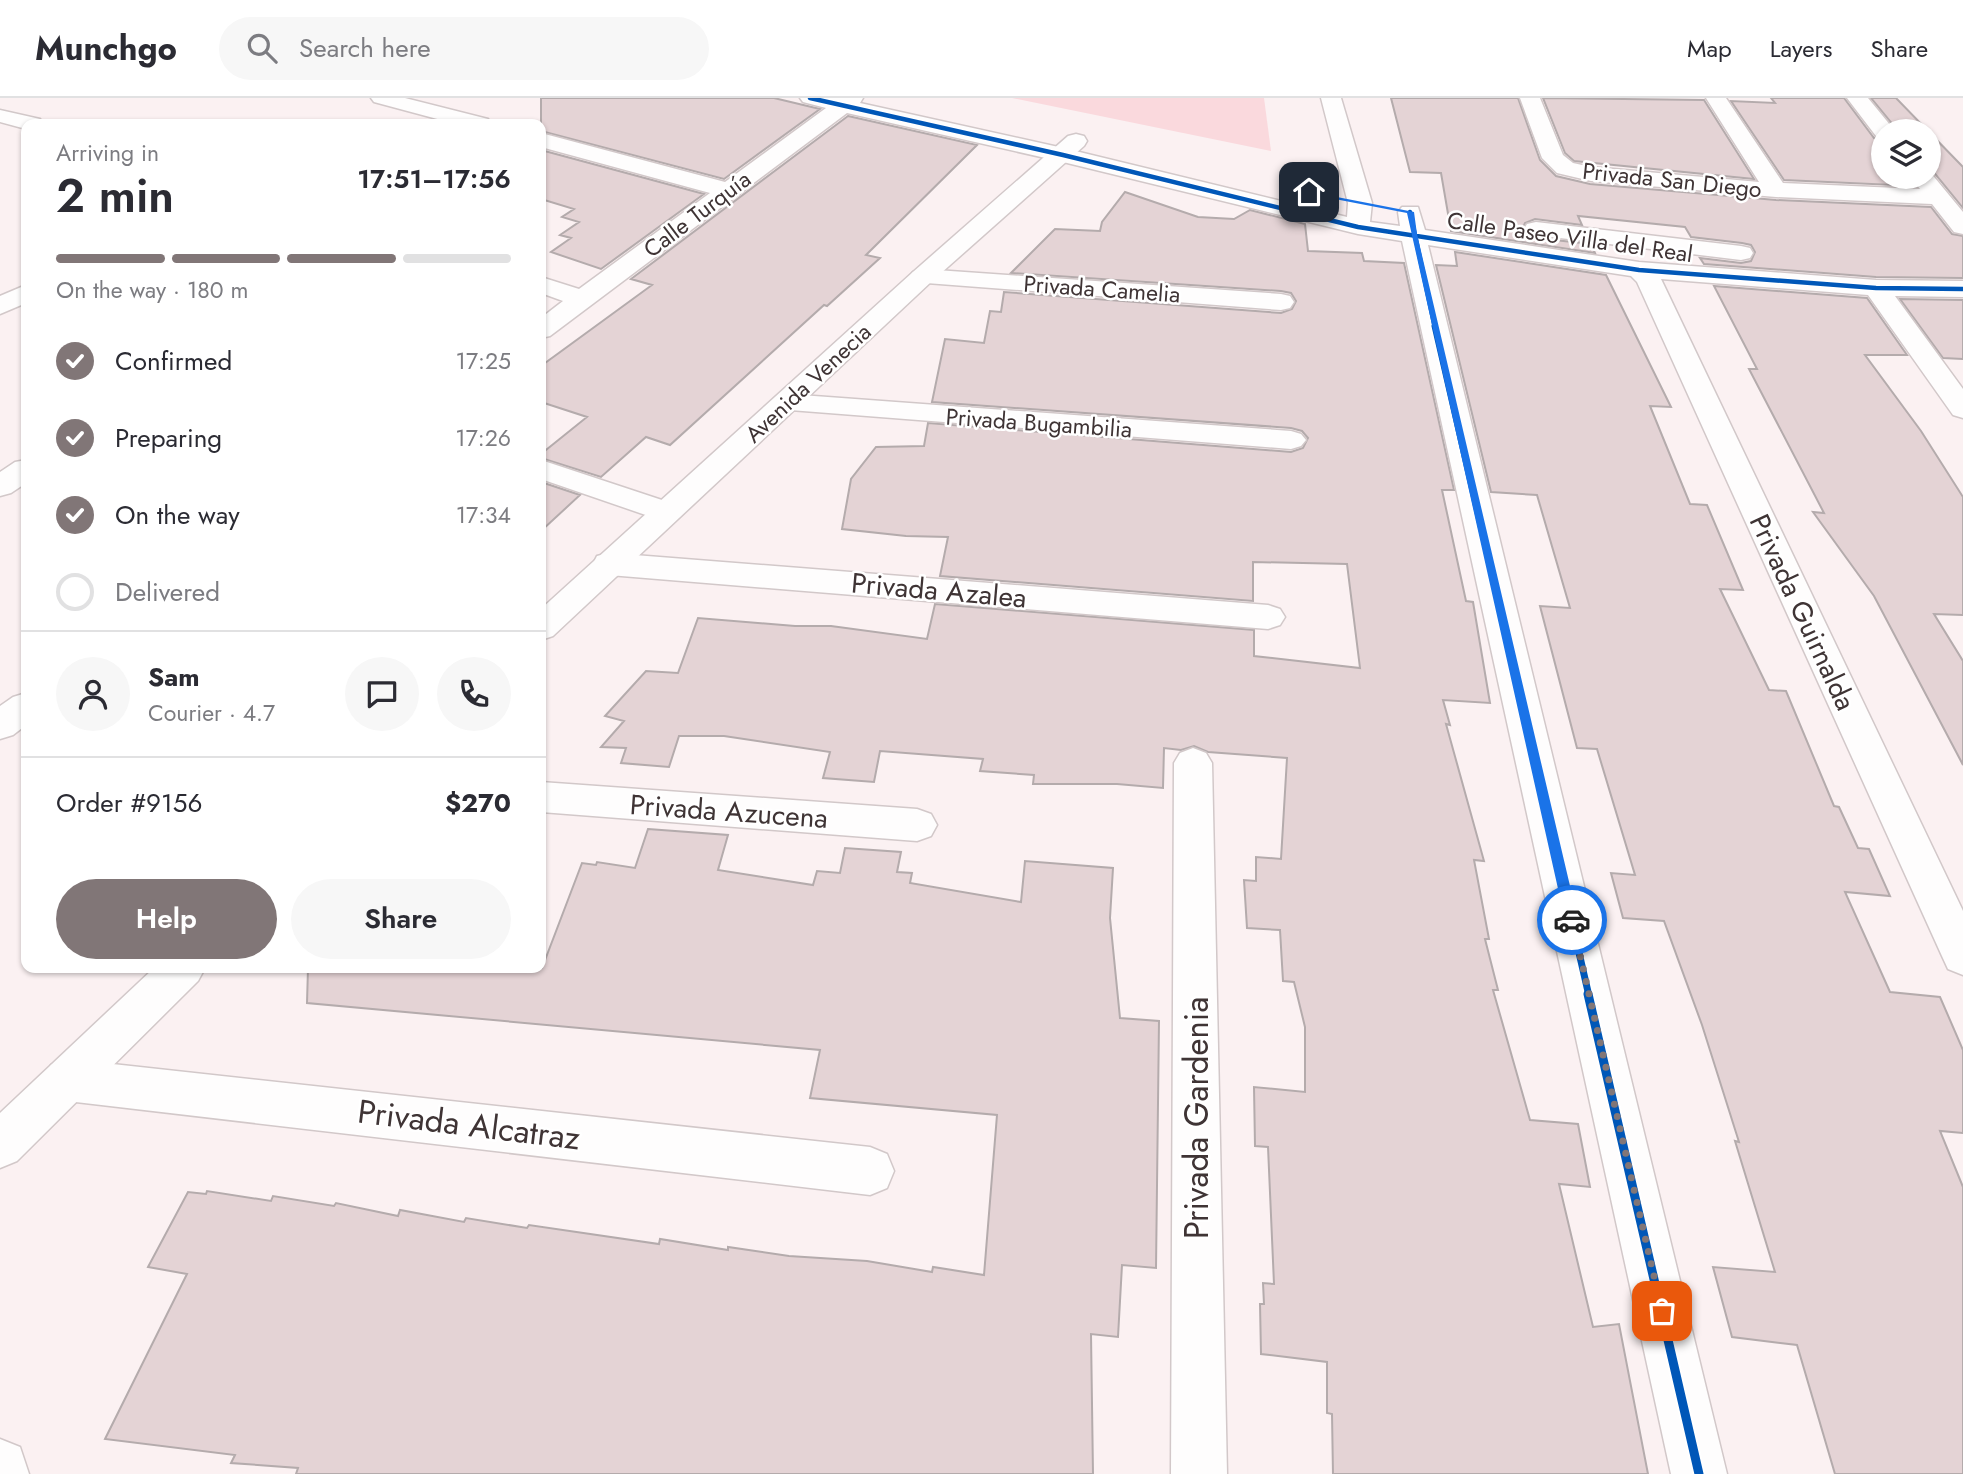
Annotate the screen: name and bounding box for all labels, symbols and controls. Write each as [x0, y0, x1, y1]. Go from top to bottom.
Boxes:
search box [219, 17, 709, 80]
text: Munchgo [35, 25, 177, 72]
icon: search [243, 29, 281, 67]
text: Search here [299, 29, 431, 67]
text: Map [1687, 31, 1732, 66]
text: Layers [1770, 31, 1832, 66]
text: Share [1870, 31, 1928, 66]
map controls [1871, 119, 1941, 189]
button: layers [1871, 119, 1941, 189]
text: Arriving in [56, 136, 159, 170]
street label: Privada San Diego [1581, 154, 1763, 206]
text: 17:51–17:56 [357, 160, 511, 198]
street label: Calle Turquía [636, 162, 758, 266]
pin [1279, 162, 1339, 222]
text: 2 min [56, 163, 174, 229]
icon: home [1290, 173, 1328, 211]
street label: Calle Paseo Villa del Real [1445, 203, 1695, 271]
street label: Privada Camelia [1022, 267, 1182, 311]
text: On the way · 180 m [56, 273, 248, 307]
street label: Avenida Venecia [737, 315, 879, 451]
icon: check [56, 342, 94, 380]
text: Confirmed [115, 342, 232, 380]
text: 17:25 [456, 344, 511, 378]
street label: Privada Bugambilia [945, 400, 1133, 446]
icon: check [56, 419, 94, 457]
text: Preparing [115, 419, 222, 457]
text: 17:26 [455, 421, 511, 455]
icon: check [56, 496, 94, 534]
text: On the way [115, 496, 240, 534]
text: 17:34 [456, 498, 511, 532]
street label: Privada Guirnalda [1739, 507, 1866, 717]
street label: Privada Azalea [850, 562, 1028, 619]
text: Delivered [115, 573, 220, 611]
button: person [56, 657, 130, 731]
button: chat [345, 657, 419, 731]
button: phone [437, 657, 511, 731]
text: Sam [148, 658, 200, 696]
text: Courier · 4.7 [148, 696, 275, 730]
text: Order #9156 [56, 784, 202, 822]
text: $270 [445, 784, 511, 822]
street label: Privada Azucena [629, 784, 829, 839]
button: Help [56, 879, 277, 959]
button: Share [291, 879, 511, 959]
courier [1537, 885, 1607, 955]
icon: car [1553, 901, 1591, 939]
street label: Privada Gardenia [1173, 997, 1220, 1239]
street label: Privada Alcatraz [355, 1088, 583, 1161]
pin [1632, 1281, 1692, 1341]
icon: bag [1643, 1292, 1681, 1330]

